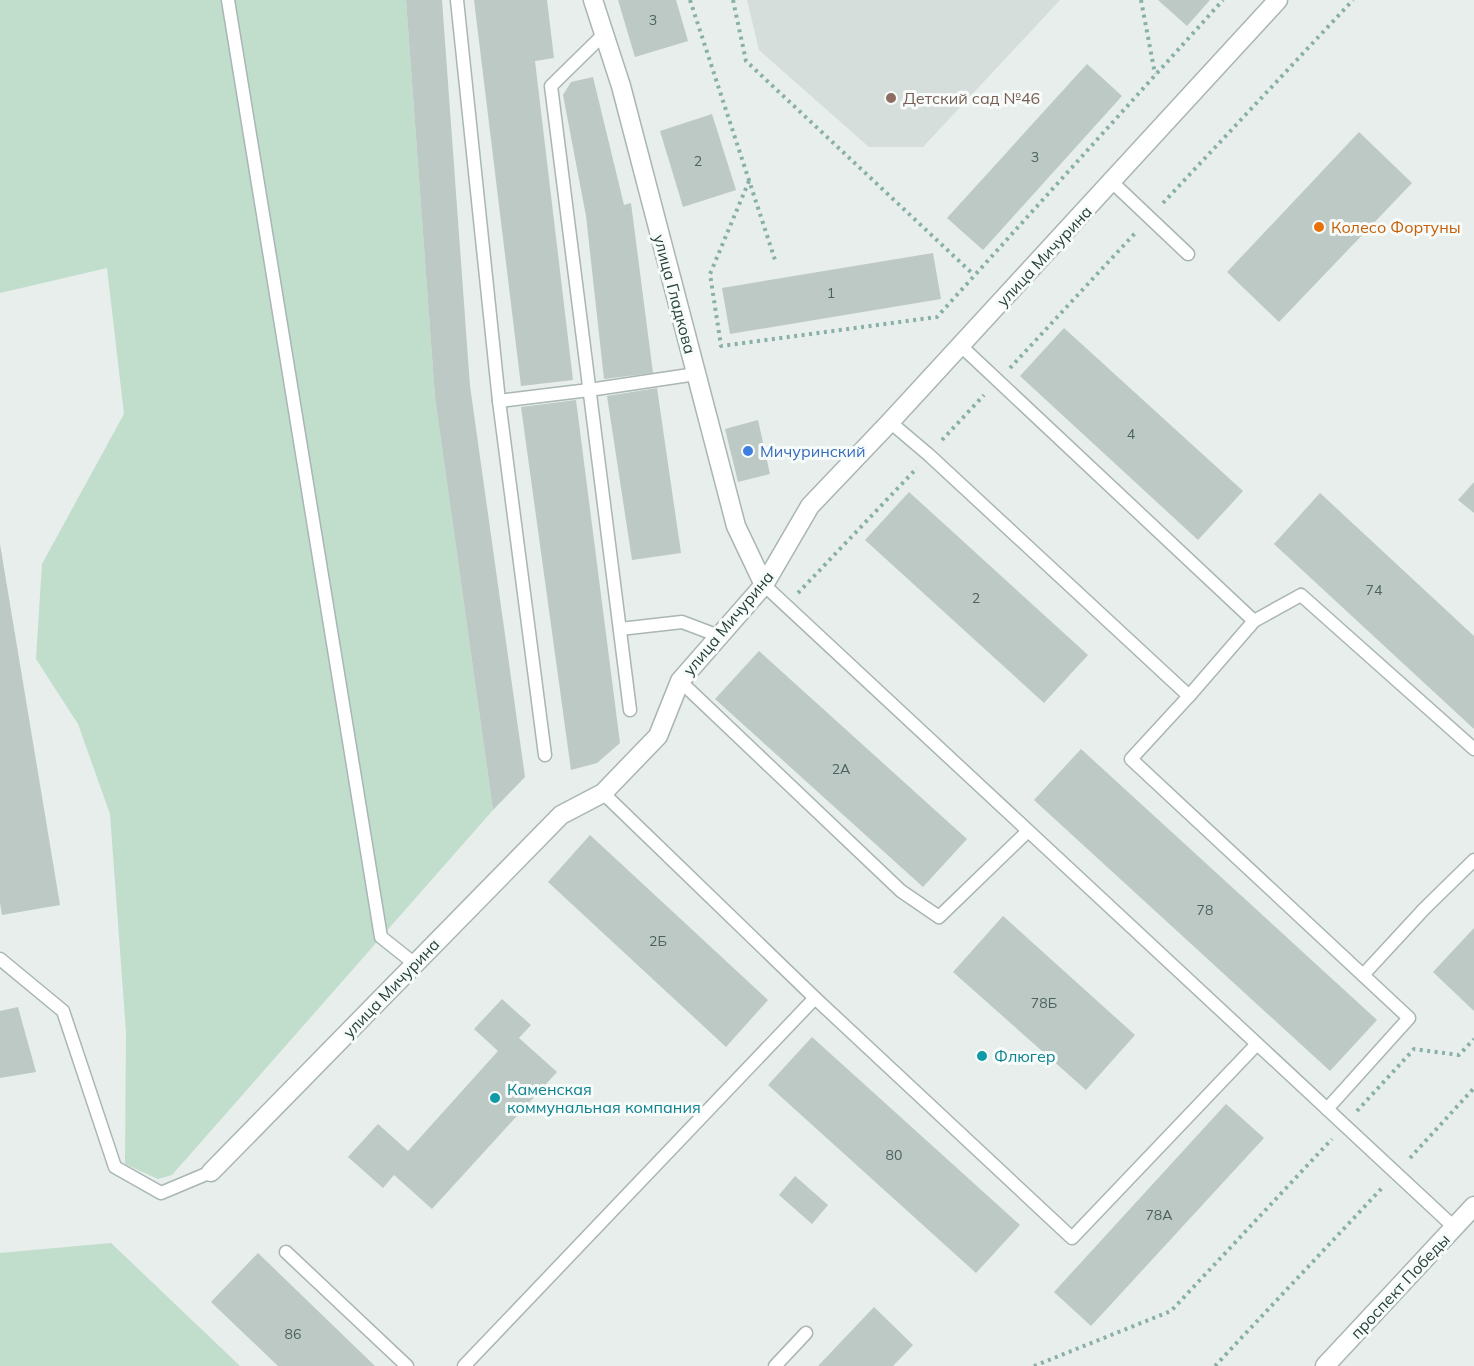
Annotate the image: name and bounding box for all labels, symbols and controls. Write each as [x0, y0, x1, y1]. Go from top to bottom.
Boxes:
house number: 3 [649, 11, 657, 29]
place label: Детский сад №46 [903, 88, 1040, 108]
marker: Детский сад №46 [884, 91, 898, 105]
house number: 3 [1031, 148, 1039, 166]
house number: 2 [694, 152, 702, 170]
street label: улица Мичурина [992, 202, 1096, 310]
place label: Колесо Фортуны [1331, 217, 1461, 237]
marker: Колесо Фортуны [1312, 220, 1326, 234]
street label: улица Гладкова [649, 232, 701, 356]
house number: 1 [827, 284, 835, 302]
house number: 4 [1127, 425, 1136, 443]
place label: Мичуринский [760, 441, 866, 461]
marker: Мичуринский [741, 444, 755, 458]
street label: улица Мичурина [678, 567, 778, 679]
house number: 74 [1366, 581, 1383, 599]
house number: 2 [972, 589, 980, 607]
house number: 2А [832, 760, 851, 778]
house number: 78 [1197, 901, 1213, 919]
house number: 2Б [649, 932, 667, 950]
street label: улица Мичурина [339, 934, 443, 1042]
house number: 78Б [1031, 994, 1057, 1012]
place label: Флюгер [994, 1046, 1056, 1066]
marker: Флюгер [975, 1049, 989, 1063]
place label: Каменская коммунальная компания [507, 1079, 701, 1117]
marker: Каменская коммунальная компания [488, 1091, 502, 1105]
house number: 80 [886, 1146, 902, 1164]
house number: 78А [1145, 1206, 1173, 1224]
street label: проспект Победы [1346, 1229, 1454, 1343]
house number: 86 [285, 1325, 301, 1343]

